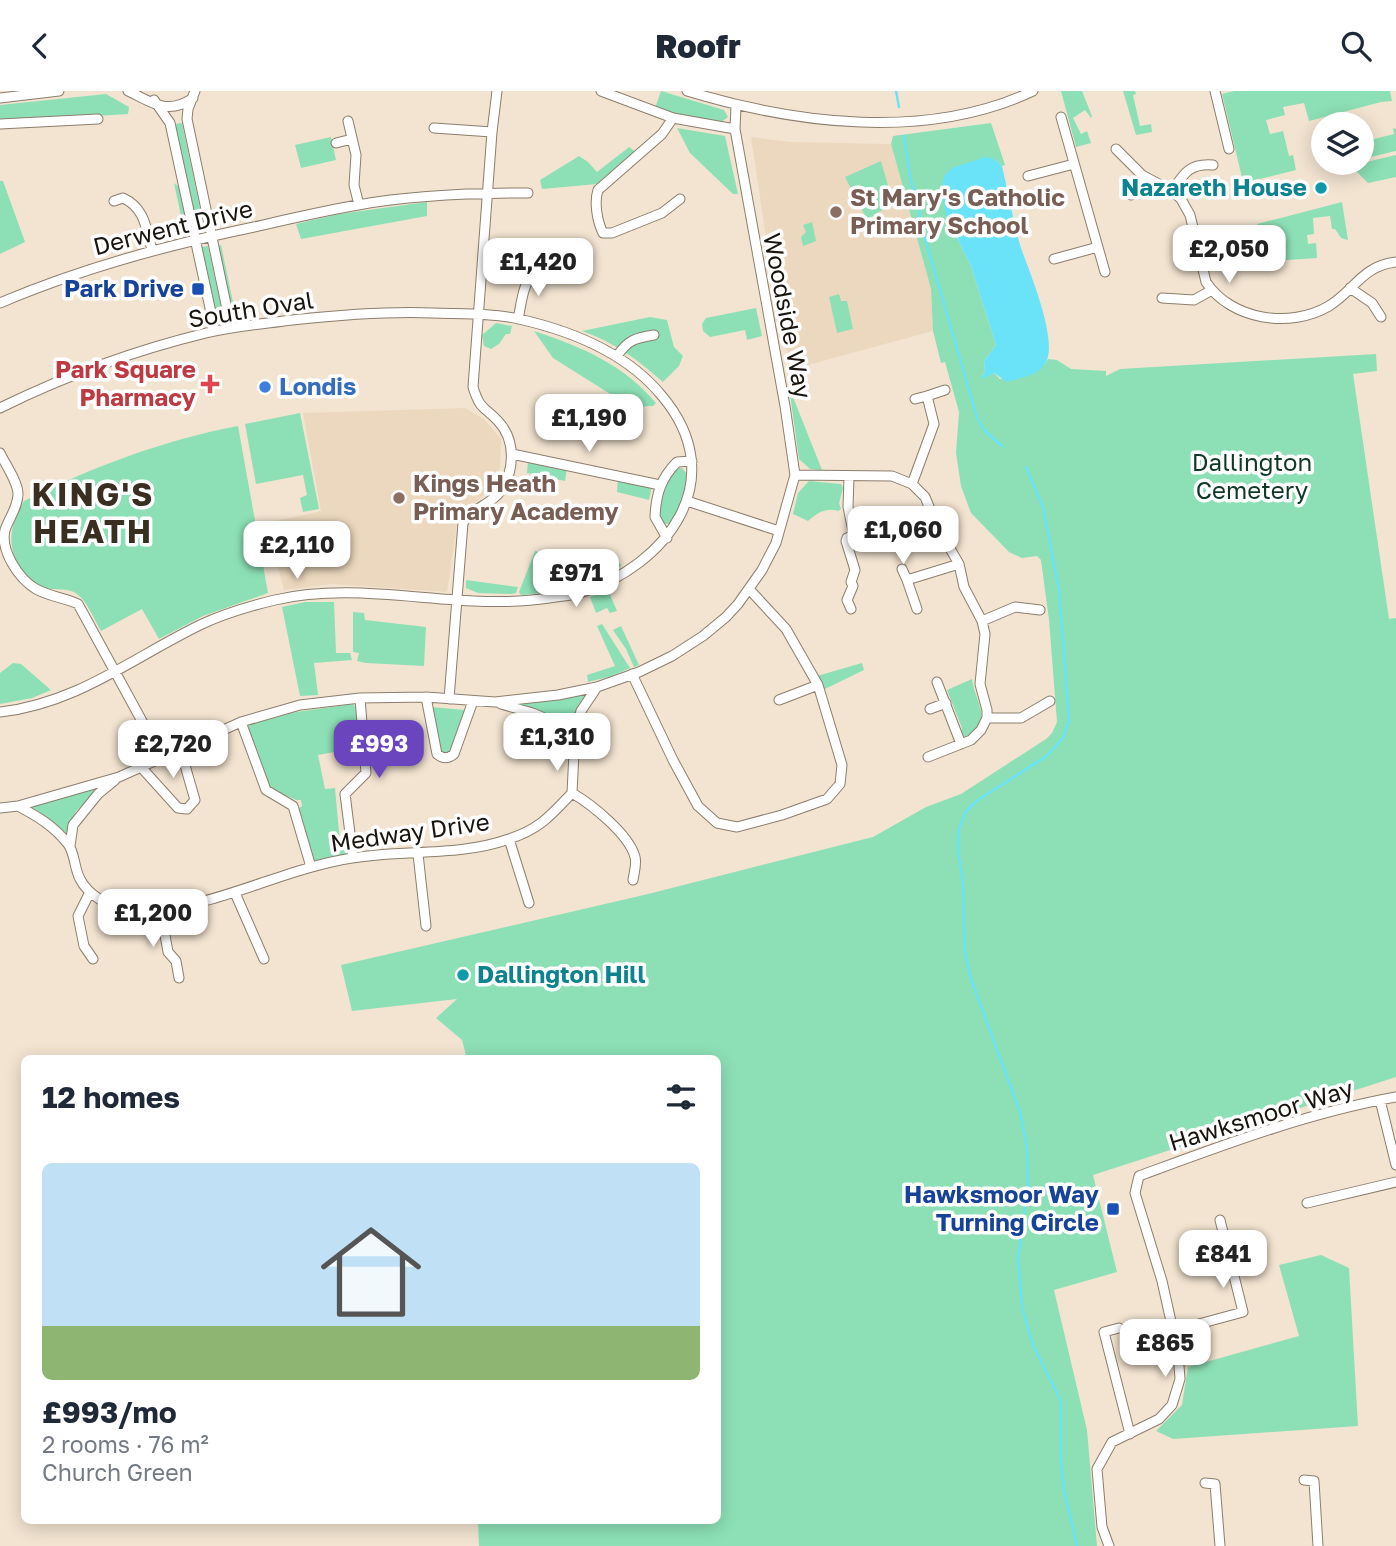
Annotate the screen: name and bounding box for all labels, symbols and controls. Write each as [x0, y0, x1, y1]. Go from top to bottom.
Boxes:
icon: back [21, 27, 59, 65]
text: Roofr [655, 27, 741, 65]
icon: search [1337, 27, 1375, 65]
map controls [1311, 112, 1374, 175]
button: layers [1311, 112, 1374, 175]
place label: Nazareth House [1121, 172, 1307, 201]
marker: Nazareth House [1313, 180, 1329, 196]
place label: St Mary's Catholic Primary School [850, 182, 1065, 239]
street label: Derwent Drive [90, 193, 255, 260]
marker: St Mary's Catholic Primary School [828, 204, 844, 220]
pin: £2,050 [1172, 225, 1286, 285]
street label: Woodside Way [758, 230, 819, 401]
text: £2,050 [1189, 234, 1269, 262]
pin: £1,420 [481, 239, 595, 298]
text: £1,420 [499, 247, 577, 275]
place label: Park Drive [64, 273, 184, 302]
marker: Park Drive [190, 281, 206, 297]
street label: South Oval [186, 284, 315, 333]
place label: Park Square Pharmacy [55, 354, 197, 411]
place label: Londis [279, 371, 356, 400]
marker: Park Square Pharmacy [202, 376, 218, 392]
marker: Londis [257, 379, 273, 395]
pin: £1,190 [532, 395, 646, 454]
text: £1,190 [551, 403, 627, 431]
park label: Dallington Cemetery [1192, 447, 1312, 504]
place label: Kings Heath Primary Academy [413, 468, 619, 525]
district label: KING'S HEATH [31, 475, 155, 550]
marker: Kings Heath Primary Academy [391, 490, 407, 506]
pin: £1,060 [846, 507, 960, 566]
text: £1,060 [864, 515, 942, 543]
pin: £2,110 [240, 521, 354, 581]
text: £2,110 [259, 530, 335, 558]
pin: £971 [535, 549, 617, 609]
text: £971 [549, 558, 603, 586]
pin: £1,310 [500, 713, 614, 773]
pin: £2,720 [116, 721, 230, 780]
pin: £993 [338, 721, 420, 780]
text: £1,310 [519, 722, 595, 750]
text: £2,720 [134, 729, 212, 757]
text: £993 [350, 729, 408, 757]
street label: Medway Drive [328, 806, 491, 857]
pin: £1,200 [96, 889, 210, 949]
text: £1,200 [114, 898, 192, 926]
place label: Dallington Hill [477, 959, 645, 988]
marker: Dallington Hill [455, 967, 471, 983]
street label: Hawksmoor Way [1165, 1073, 1356, 1156]
icon: filters [662, 1078, 700, 1116]
text: 12 homes [42, 1079, 180, 1115]
place label: Hawksmoor Way Turning Circle [904, 1179, 1100, 1236]
marker: Hawksmoor Way Turning Circle [1105, 1201, 1121, 1217]
icon: home [308, 1209, 434, 1335]
pin: £841 [1182, 1231, 1264, 1290]
text: £841 [1195, 1239, 1251, 1267]
pin: £865 [1124, 1319, 1206, 1379]
text: £865 [1136, 1328, 1194, 1356]
text: £993/mo [42, 1394, 177, 1430]
text: 2 rooms · 76 m² [42, 1430, 209, 1458]
text: Church Green [42, 1458, 193, 1486]

